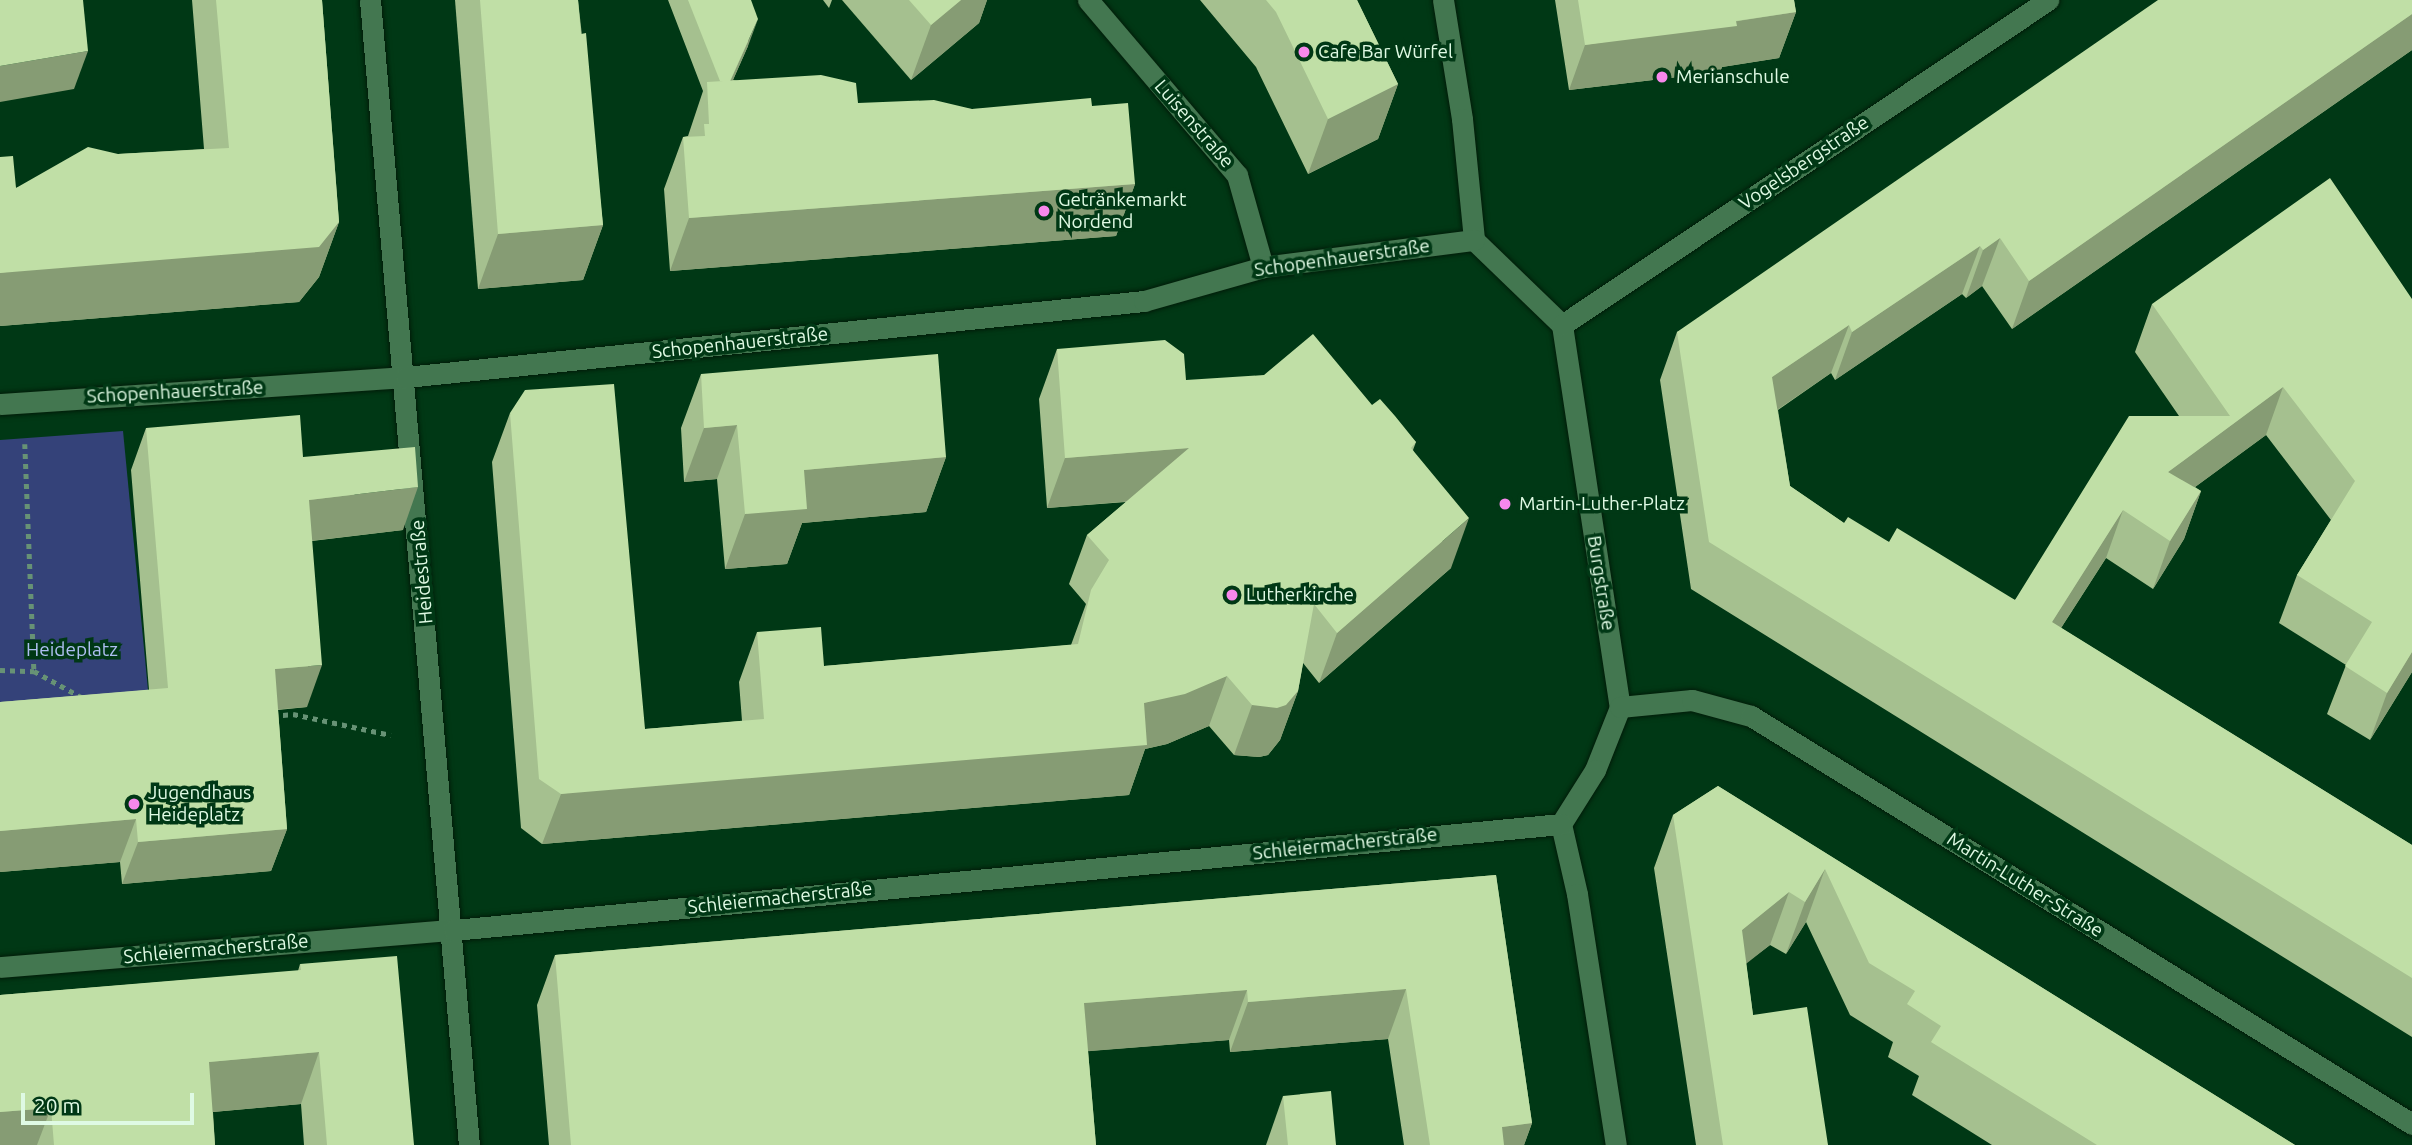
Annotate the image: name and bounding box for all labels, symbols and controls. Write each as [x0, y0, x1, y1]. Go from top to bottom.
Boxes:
place label: Cafe Bar Würfel [1318, 41, 1453, 63]
marker: Cafe Bar Würfel [1296, 44, 1312, 60]
place label: Merianschule [1676, 66, 1790, 88]
marker: Merianschule [1654, 69, 1670, 85]
street label: Luisenstraße [1150, 75, 1238, 173]
street label: Vogelsbergstraße [1735, 111, 1873, 215]
place label: Getränkemarkt Nordend [1058, 189, 1187, 233]
marker: Getränkemarkt Nordend [1036, 203, 1052, 219]
street label: Schopenhauerstraße [1253, 234, 1431, 282]
street label: Schopenhauerstraße [651, 322, 829, 364]
street label: Schopenhauerstraße [86, 376, 264, 408]
place label: Martin-Luther-Platz [1519, 493, 1685, 515]
marker: Martin-Luther-Platz [1497, 496, 1513, 512]
street label: Heidestraße [406, 519, 438, 625]
street label: Burgstraße [1582, 534, 1620, 632]
place label: Lutherkirche [1246, 584, 1354, 606]
marker: Lutherkirche [1224, 587, 1240, 603]
park label: Heideplatz [26, 639, 118, 661]
place label: Jugendhaus Heideplatz [148, 782, 251, 826]
marker: Jugendhaus Heideplatz [126, 796, 142, 812]
street label: Schleiermacherstraße [1252, 823, 1438, 865]
street label: Martin-Luther-Straße [1943, 828, 2107, 942]
street label: Schleiermacherstraße [687, 877, 873, 919]
street label: Schleiermacherstraße [123, 930, 309, 968]
scale bar [24, 1078, 198, 1122]
text: 20 m [34, 1093, 81, 1117]

